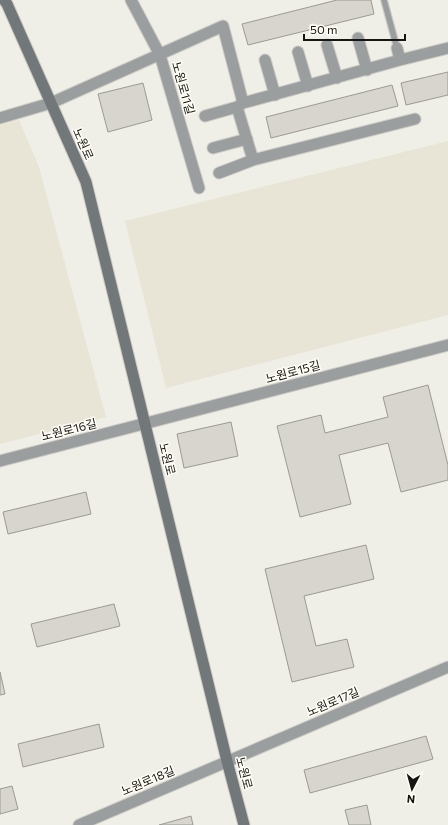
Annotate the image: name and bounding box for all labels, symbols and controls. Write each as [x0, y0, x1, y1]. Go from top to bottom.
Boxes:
scale bar [304, 16, 405, 42]
text: 50 m [310, 22, 338, 36]
street label: 노원로11길 [170, 60, 198, 116]
street label: 노원로 [71, 126, 97, 162]
street label: 노원로15길 [264, 357, 322, 385]
street label: 노원로16길 [40, 415, 98, 443]
street label: 노원로 [157, 441, 179, 477]
street label: 노원로17길 [304, 684, 361, 718]
street label: 노원로 [234, 755, 256, 791]
street label: 노원로18길 [119, 763, 176, 798]
north arrow [392, 769, 432, 809]
text: N [406, 793, 416, 806]

